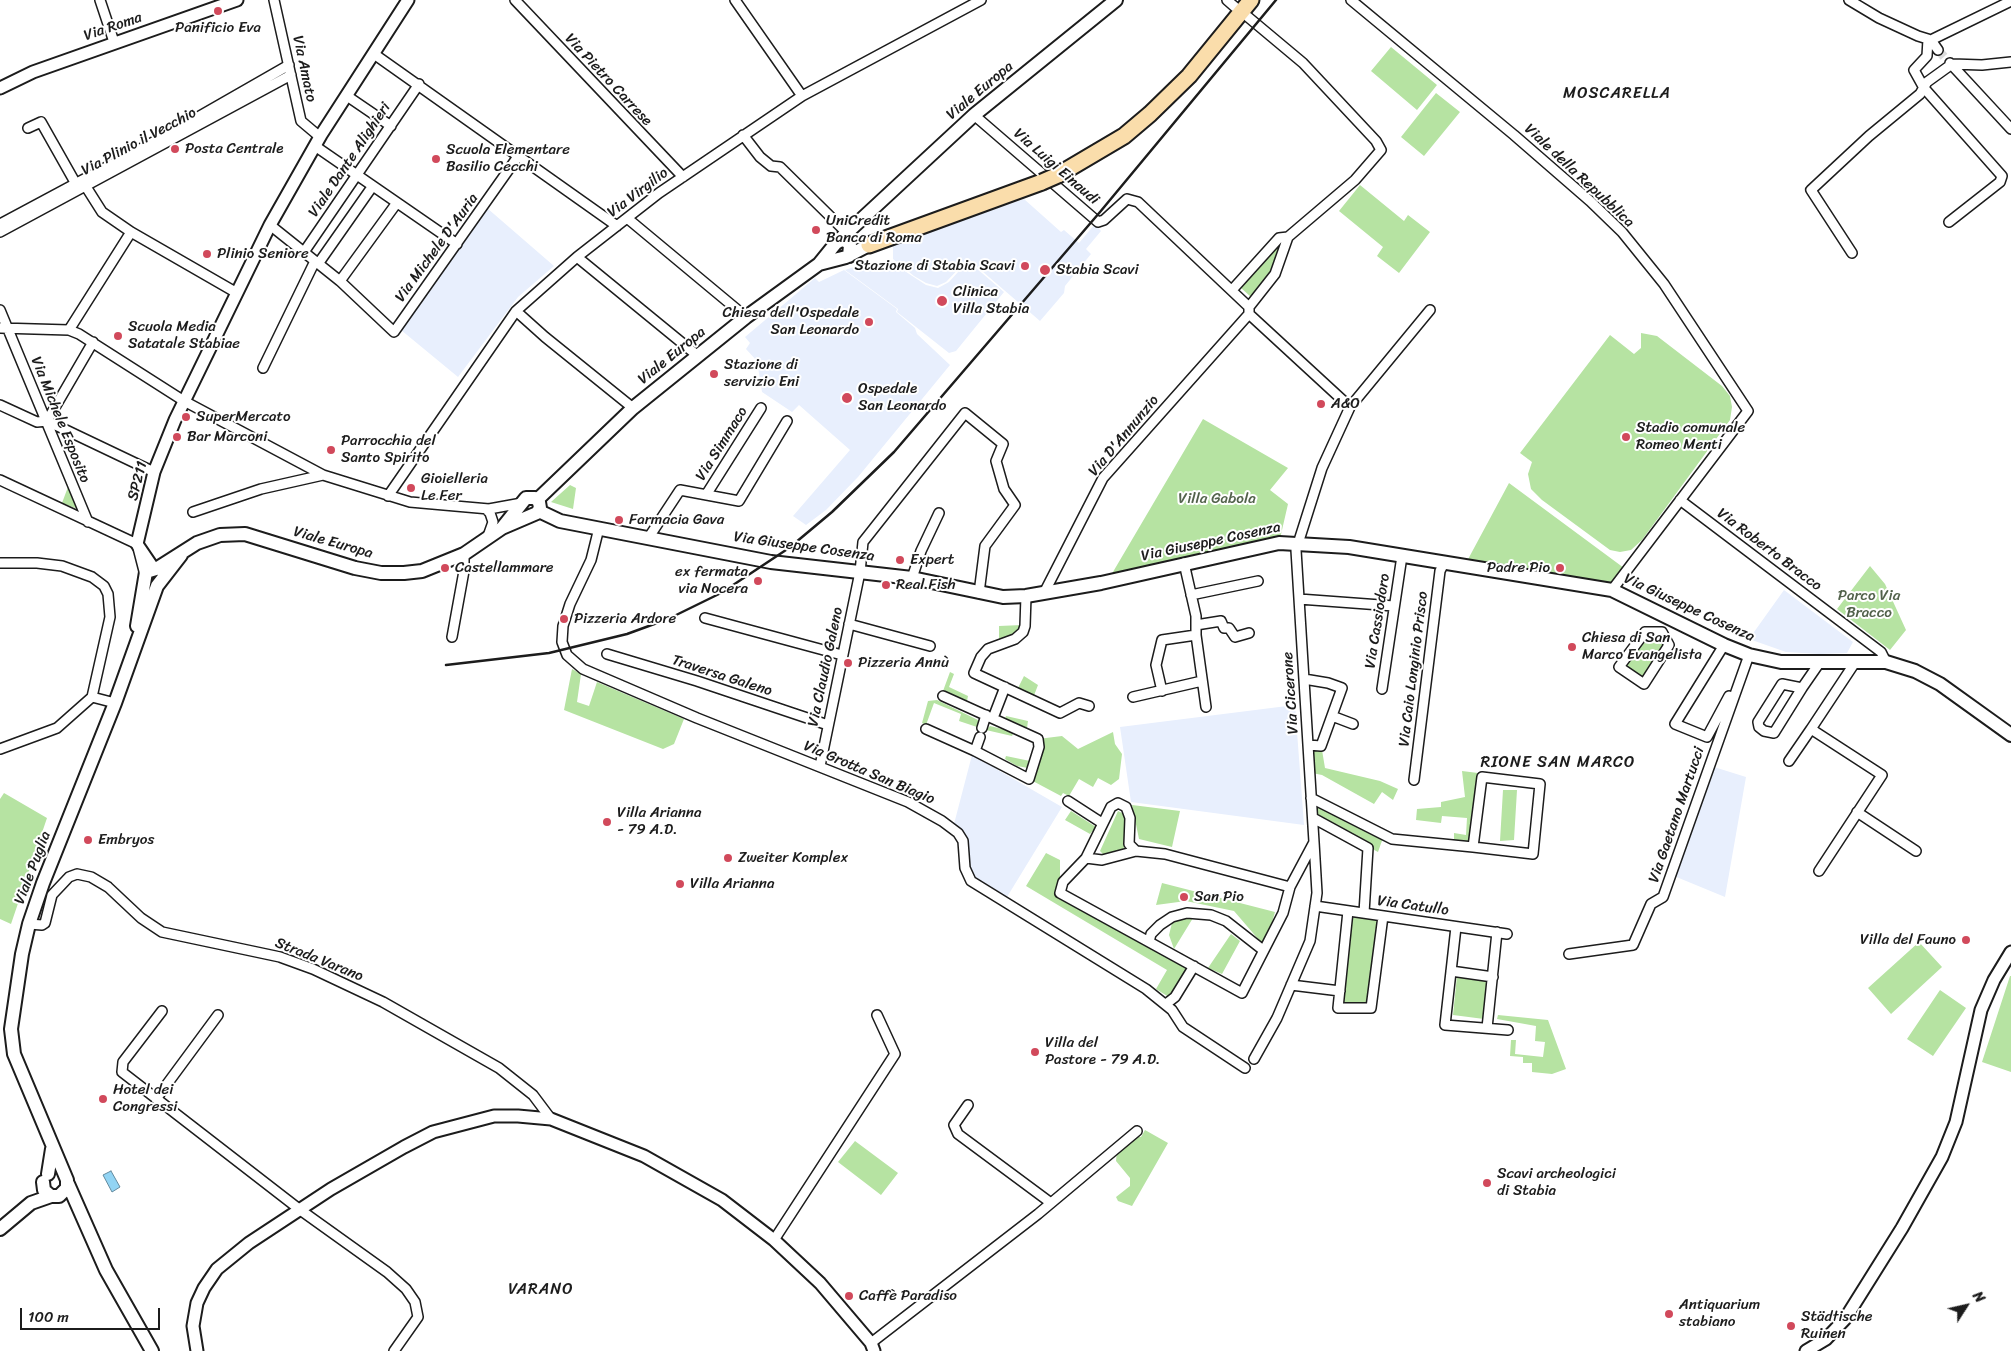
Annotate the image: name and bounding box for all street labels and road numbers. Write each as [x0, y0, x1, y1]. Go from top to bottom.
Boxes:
street label: Via Roma [82, 9, 144, 45]
street label: Via Pietro Carrese [561, 30, 655, 130]
street label: Via Amato [288, 34, 320, 104]
street label: Viale Europa [943, 58, 1017, 124]
street label: Viale Dante Alighieri [305, 99, 395, 221]
street label: Via Plinio il Vecchio [78, 104, 200, 180]
street label: Viale della Repubblica [1520, 120, 1638, 232]
street label: Via Luigi Einaudi [1010, 125, 1102, 209]
street label: Via Virgilio [604, 164, 672, 222]
street label: Via Michele D'Auria [392, 190, 482, 306]
street label: Viale Europa [635, 323, 709, 389]
street label: Via Michele Esposito [26, 354, 94, 486]
street label: Via D'Annunzio [1085, 392, 1163, 480]
street label: Via Simmaco [692, 404, 752, 484]
street label: SP211 [124, 459, 152, 503]
street label: Via Roberto Bracco [1713, 505, 1825, 595]
street label: Via Giuseppe Cosenza [1140, 518, 1282, 566]
street label: Viale Europa [291, 523, 375, 563]
street label: Via Giuseppe Cosenza [732, 528, 876, 566]
street label: Via Giuseppe Cosenza [1621, 570, 1757, 646]
street label: Via Cassiodoro [1362, 572, 1394, 670]
street label: Via Caio Longinio Prisco [1396, 590, 1432, 748]
street label: Via Claudio Galeno [805, 606, 847, 728]
street label: Traversa Galeno [670, 651, 774, 701]
street label: Via Cicerone [1279, 651, 1303, 735]
street label: Via Grotta San Biagio [801, 737, 937, 809]
street label: Via Gaetano Martucci [1645, 745, 1709, 885]
street label: Viale Puglia [11, 829, 55, 907]
street label: Via Catullo [1376, 892, 1450, 920]
street label: Strada Varano [272, 934, 366, 986]

